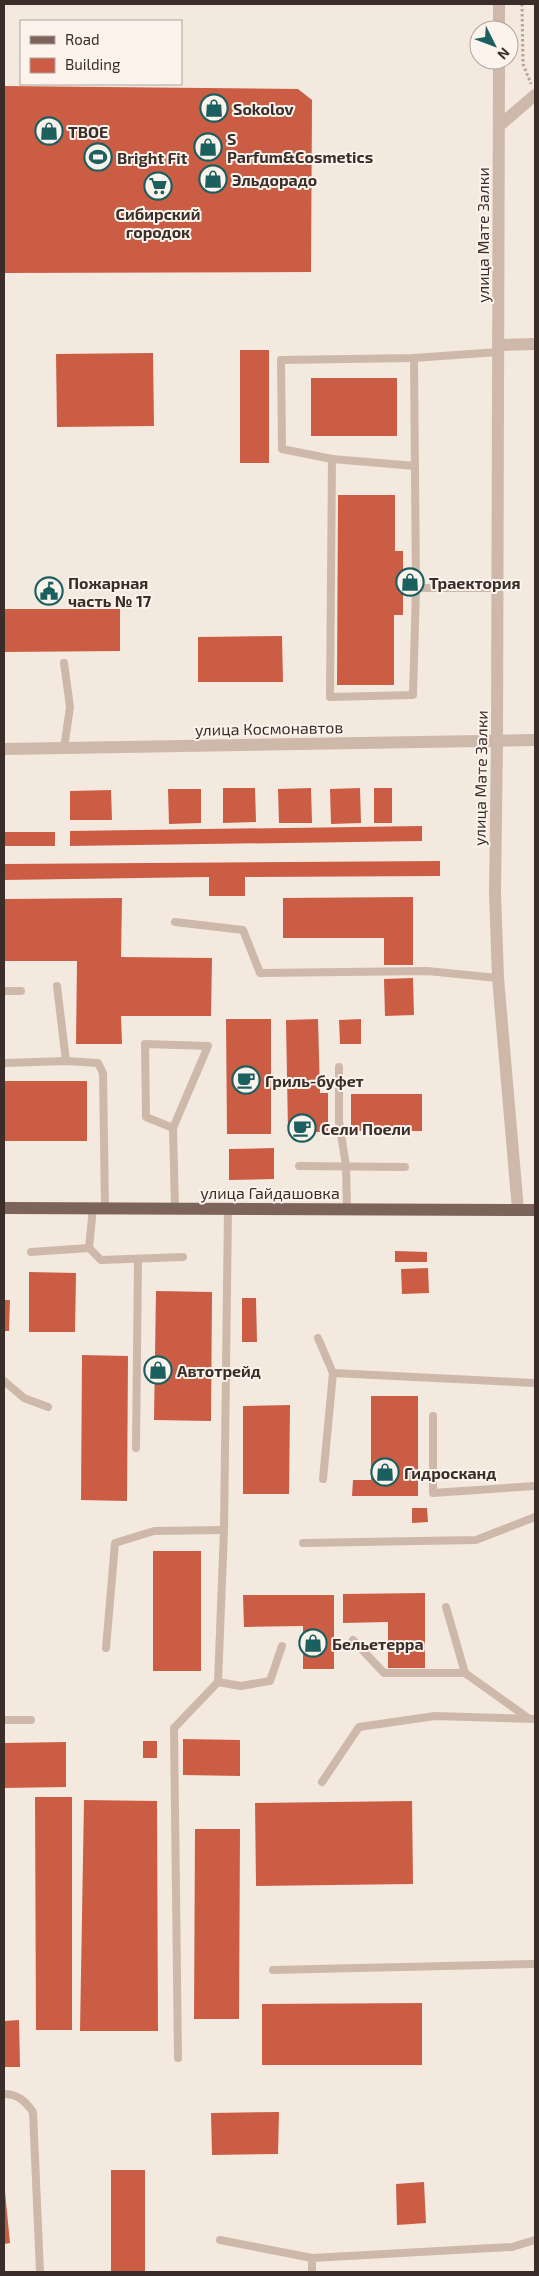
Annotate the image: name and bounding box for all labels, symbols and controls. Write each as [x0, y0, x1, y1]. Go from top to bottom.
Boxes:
legend [20, 20, 182, 85]
north arrow [469, 20, 519, 70]
text: Road [65, 30, 100, 48]
text: N [494, 45, 514, 63]
text: Building [65, 55, 121, 73]
shop icon: Sokolov [199, 93, 229, 123]
place label: Sokolov [233, 99, 294, 118]
shop icon: ТВОЕ [34, 116, 64, 146]
place label: ТВОЕ [68, 122, 108, 141]
place label: S Parfum&Cosmetics [227, 129, 373, 166]
shop icon: S Parfum&Cosmetics [193, 132, 223, 162]
sports icon: Bright Fit [83, 142, 113, 172]
place label: Bright Fit [117, 148, 188, 167]
shop icon: Эльдорадо [198, 164, 228, 194]
street label: улица Мате Залки [473, 167, 493, 303]
place label: Эльдорадо [232, 170, 317, 189]
supermarket icon: Сибирский городок [143, 171, 173, 201]
place label: Сибирский городок [116, 204, 200, 241]
shop icon: Траектория [395, 567, 425, 597]
place label: Пожарная часть № 17 [68, 573, 152, 610]
place label: Траектория [429, 573, 521, 592]
public building icon: Пожарная часть № 17 [34, 576, 64, 606]
street label: улица Мате Залки [469, 710, 492, 846]
street label: улица Космонавтов [195, 717, 343, 740]
cafe icon: Гриль-буфет [231, 1065, 261, 1095]
place label: Гриль-буфет [265, 1071, 364, 1090]
cafe icon: Сели Поели [287, 1113, 317, 1143]
place label: Сели Поели [321, 1119, 411, 1138]
street label: улица Гайдашовка [200, 1183, 340, 1203]
shop icon: Автотрейд [143, 1355, 173, 1385]
place label: Автотрейд [177, 1361, 261, 1380]
shop icon: Гидросканд [370, 1457, 400, 1487]
place label: Гидросканд [404, 1463, 496, 1482]
shop icon: Бельетерра [298, 1628, 328, 1658]
place label: Бельетерра [332, 1634, 424, 1653]

